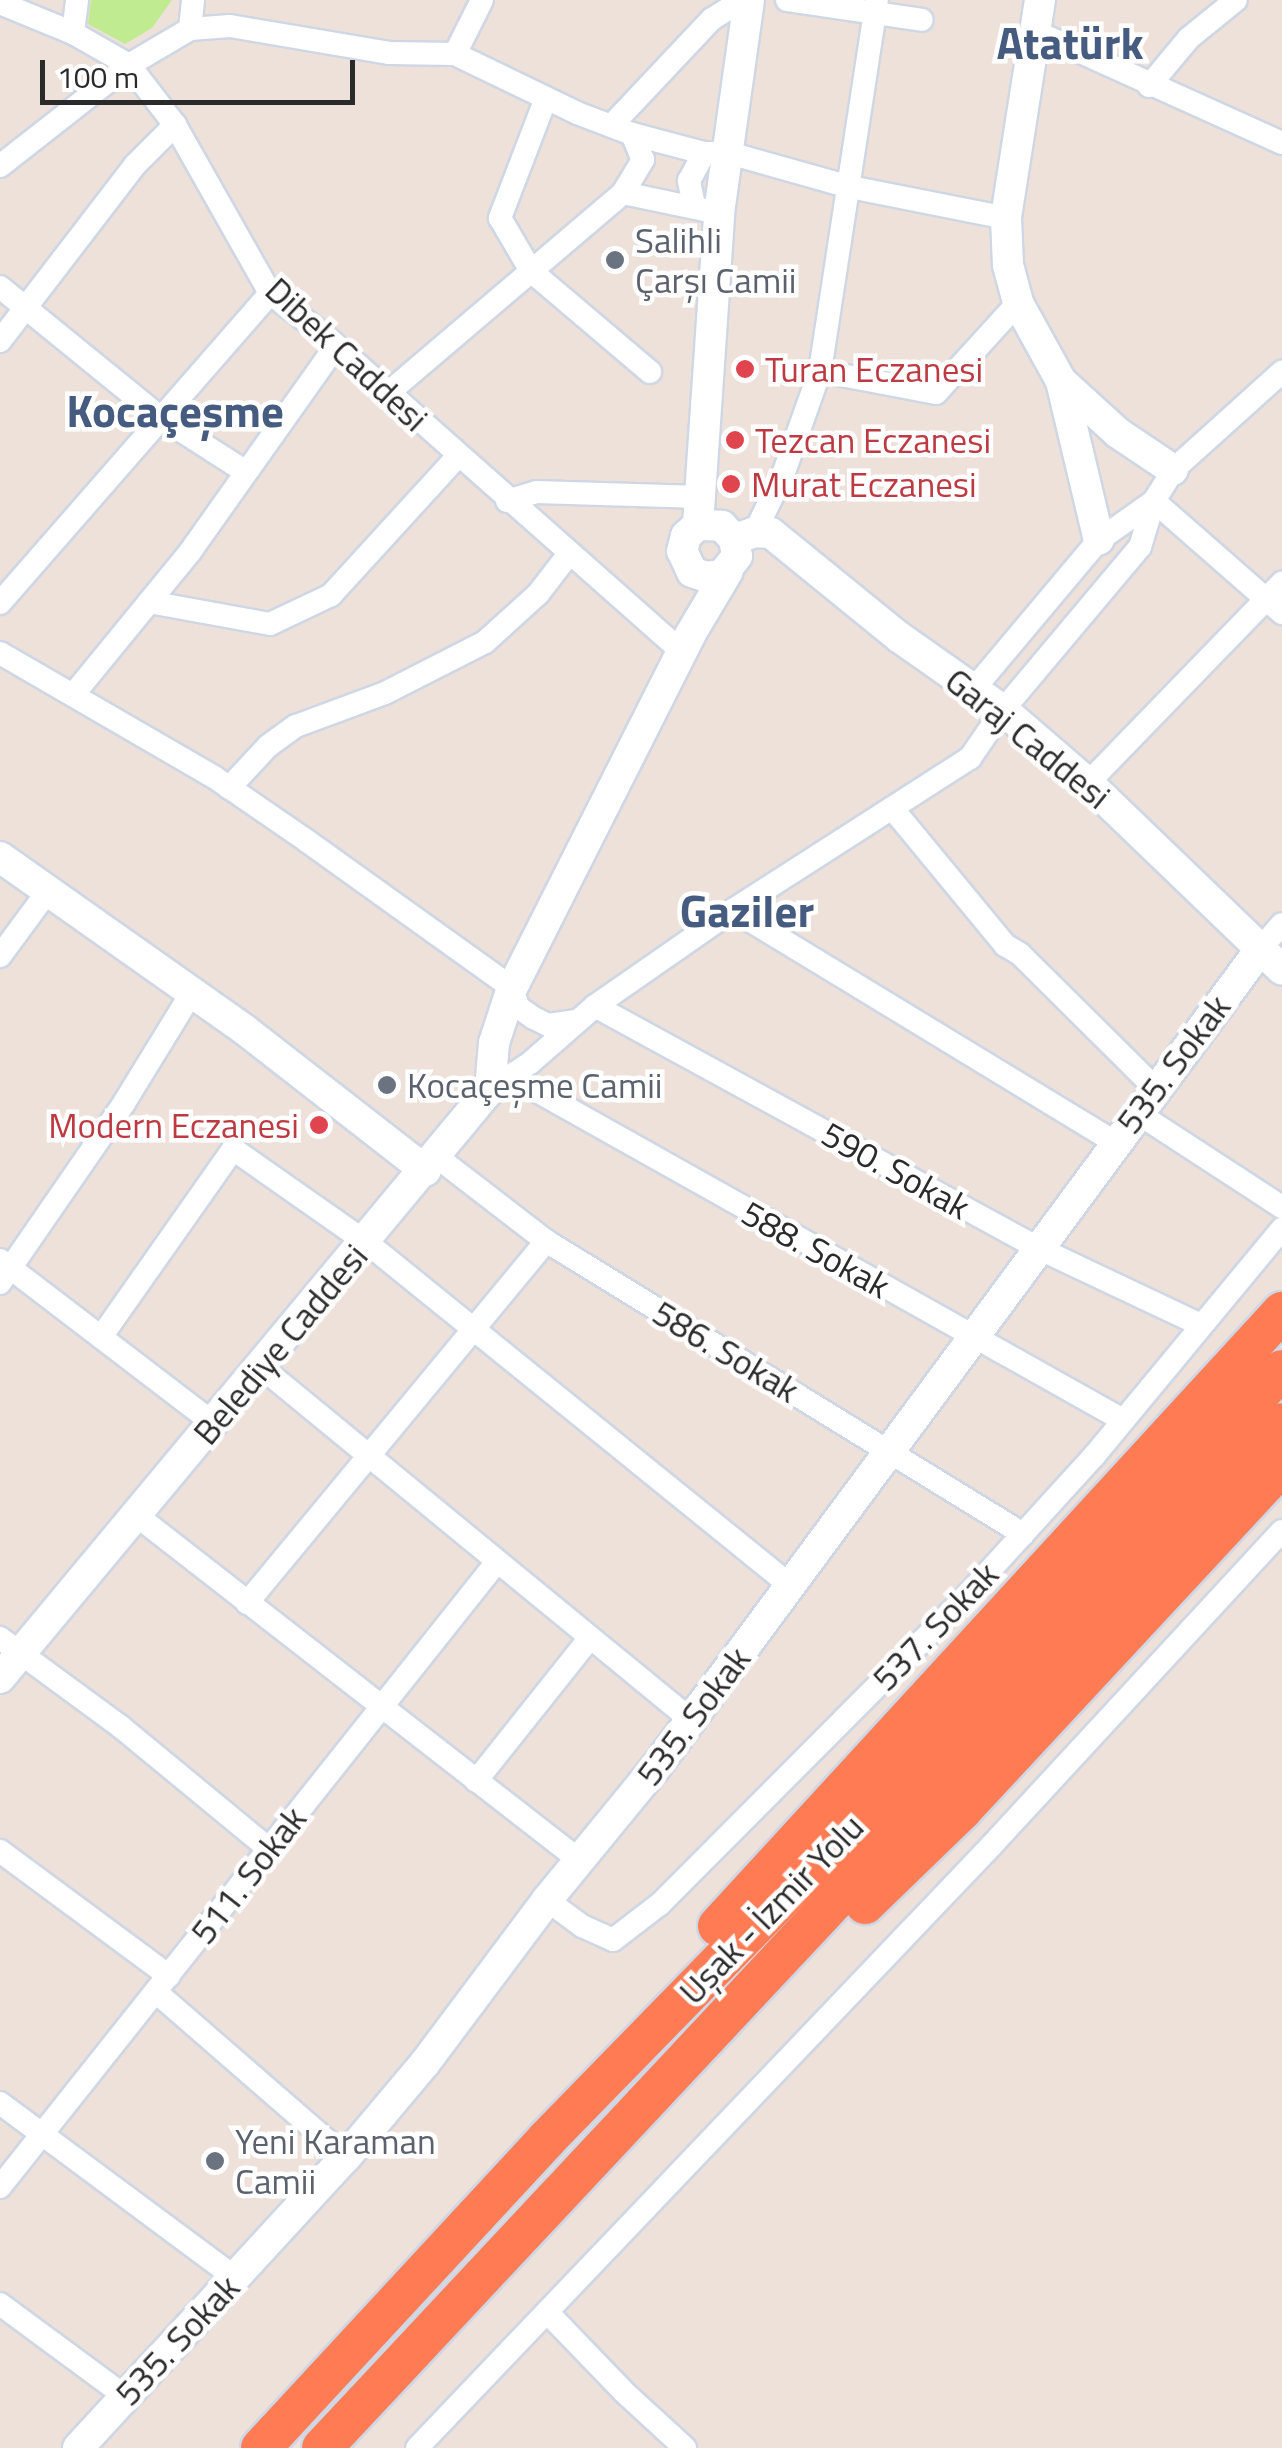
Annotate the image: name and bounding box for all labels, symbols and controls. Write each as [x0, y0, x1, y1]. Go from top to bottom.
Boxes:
district label: Atatürk [996, 16, 1144, 70]
scale bar [45, 40, 360, 102]
text: 100 m [57, 54, 139, 100]
place label: Salihli Çarşı Camii [635, 219, 796, 301]
marker: Salihli Çarşı Camii [604, 249, 626, 271]
street label: Dibek Caddesi [257, 268, 437, 440]
place label: Turan Eczanesi [765, 348, 983, 390]
marker: Turan Eczanesi [734, 358, 756, 380]
district label: Kocaçeşme [66, 384, 284, 438]
place label: Tezcan Eczanesi [755, 419, 991, 461]
marker: Tezcan Eczanesi [724, 429, 746, 451]
place label: Murat Eczanesi [751, 463, 977, 505]
marker: Murat Eczanesi [720, 473, 742, 495]
street label: Garaj Caddesi [937, 659, 1119, 817]
district label: Gaziler [680, 884, 814, 938]
street label: 535. Sokak [1107, 986, 1239, 1142]
place label: Kocaçeşme Camii [407, 1064, 662, 1106]
marker: Kocaçeşme Camii [376, 1074, 398, 1096]
place label: Modern Eczanesi [48, 1104, 299, 1146]
street label: 590. Sokak [815, 1112, 977, 1228]
marker: Modern Eczanesi [308, 1114, 330, 1136]
street label: 588. Sokak [735, 1191, 897, 1307]
street label: Belediye Caddesi [184, 1235, 376, 1453]
street label: 586. Sokak [646, 1291, 806, 1411]
street label: 537. Sokak [863, 1553, 1007, 1699]
street label: 535. Sokak [627, 1638, 759, 1794]
street label: 511. Sokak [181, 1798, 315, 1952]
street label: Uşak - İzmir Yolu [670, 1806, 872, 2012]
place label: Yeni Karaman Camii [235, 2120, 436, 2202]
marker: Yeni Karaman Camii [204, 2150, 226, 2172]
street label: 535. Sokak [106, 2266, 248, 2414]

